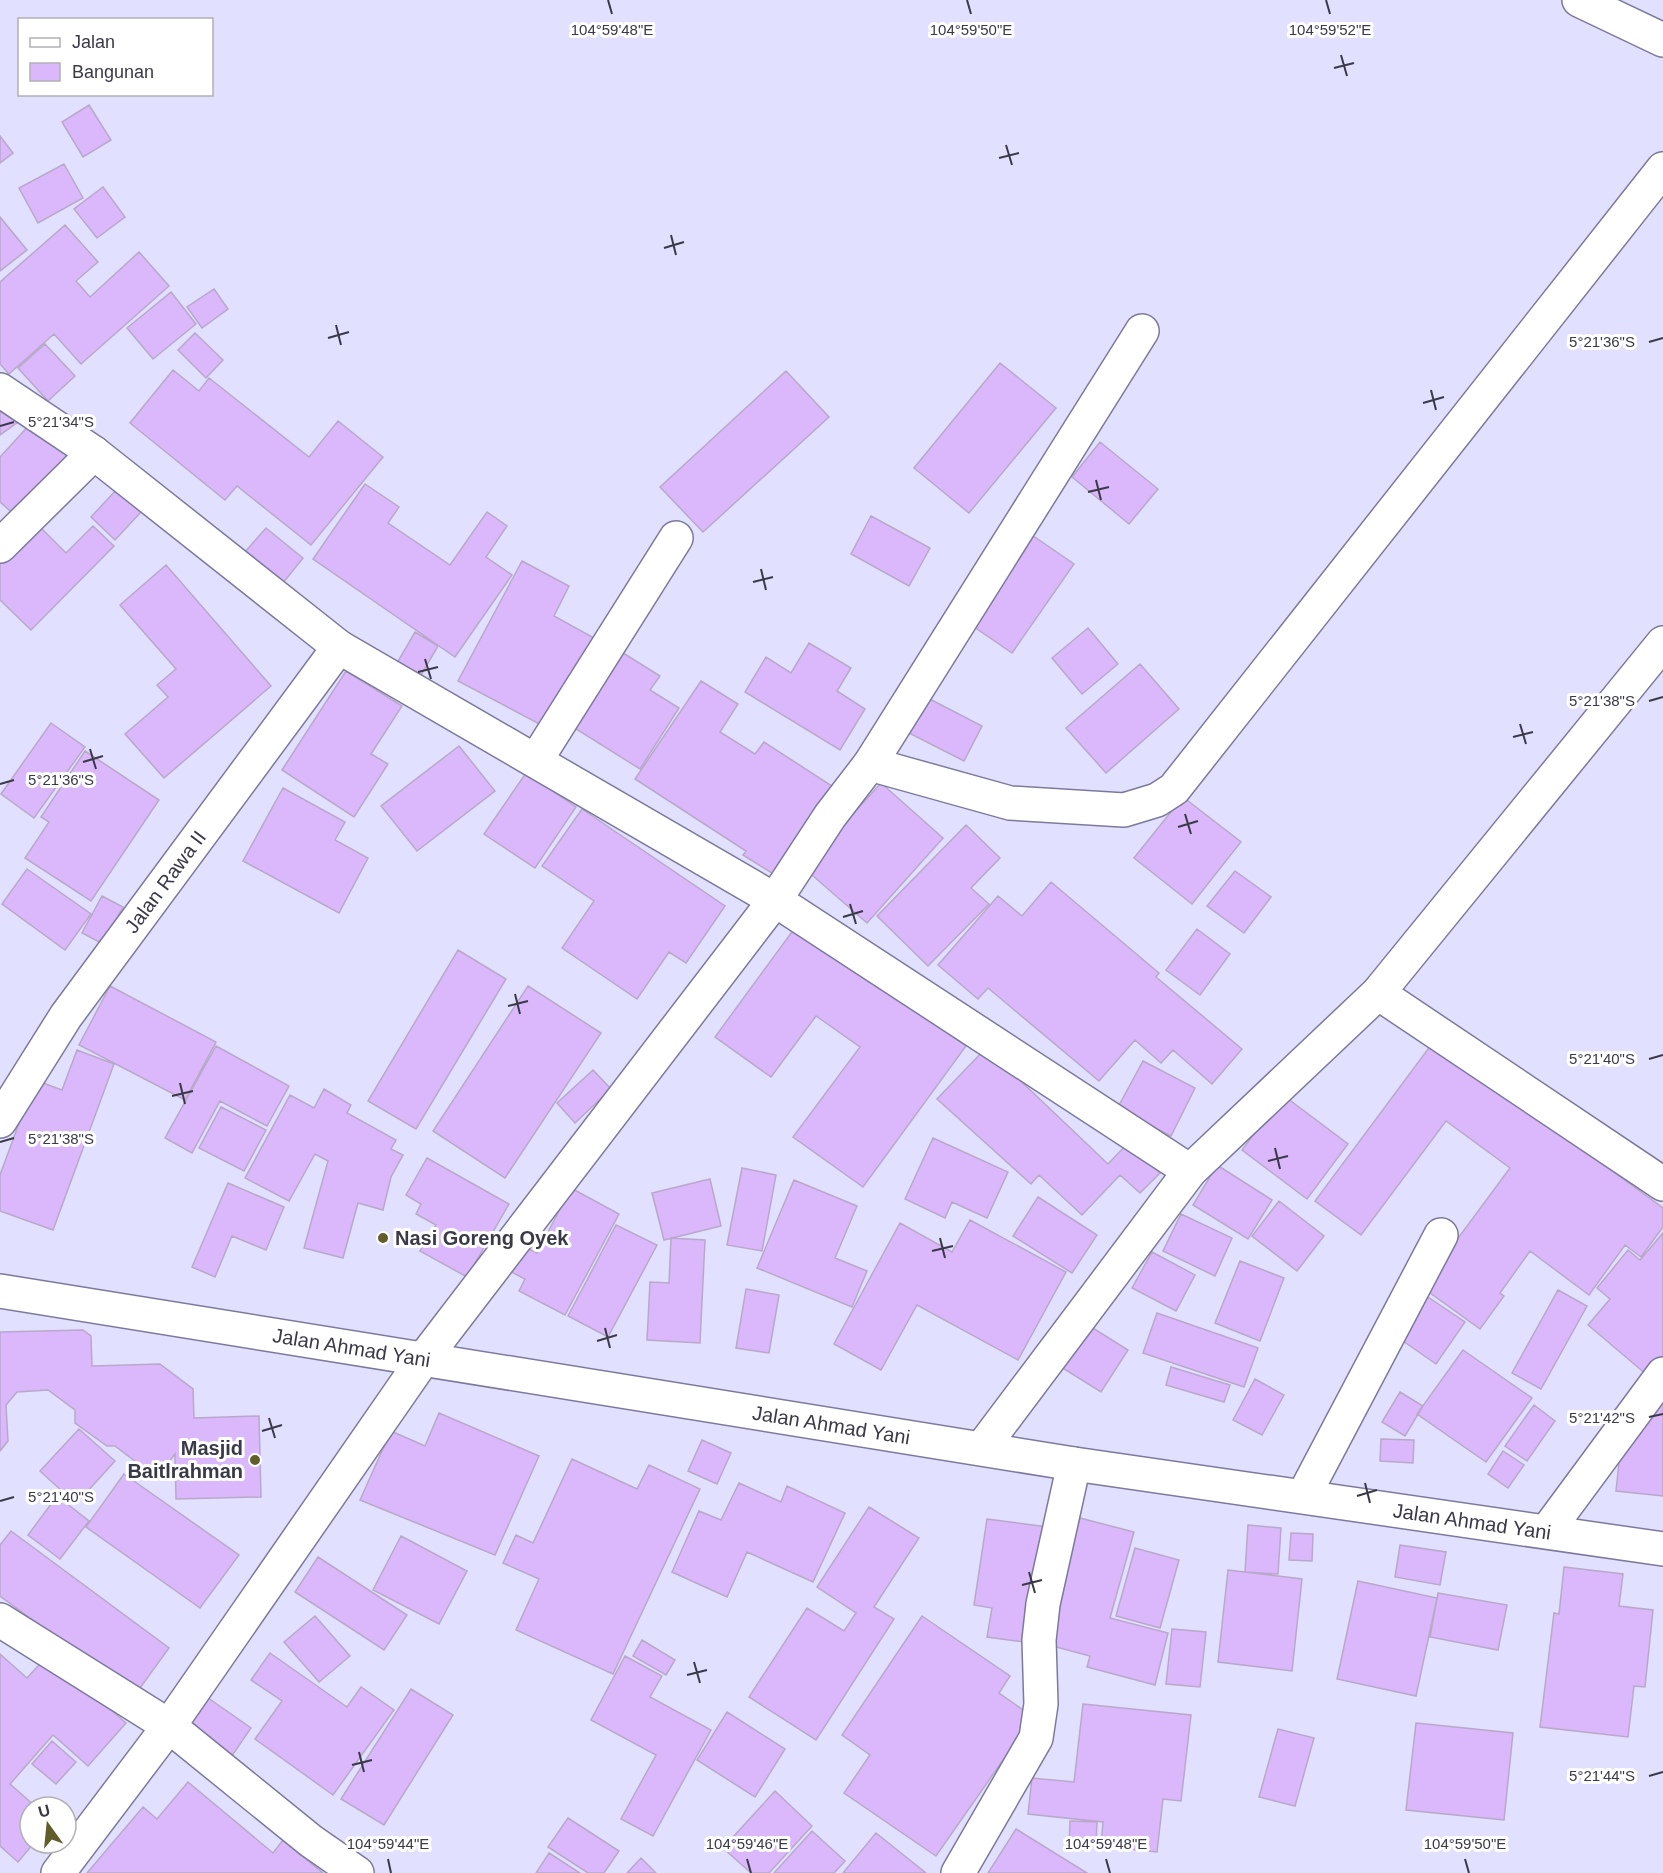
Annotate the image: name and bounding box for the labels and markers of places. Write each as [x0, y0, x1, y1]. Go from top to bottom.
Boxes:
place label: Nasi Goreng Oyek [395, 1227, 569, 1249]
marker: Nasi Goreng Oyek [376, 1231, 390, 1245]
place label: Masjid Baitlrahman [127, 1437, 243, 1482]
marker: Masjid Baitlrahman [248, 1453, 262, 1467]

